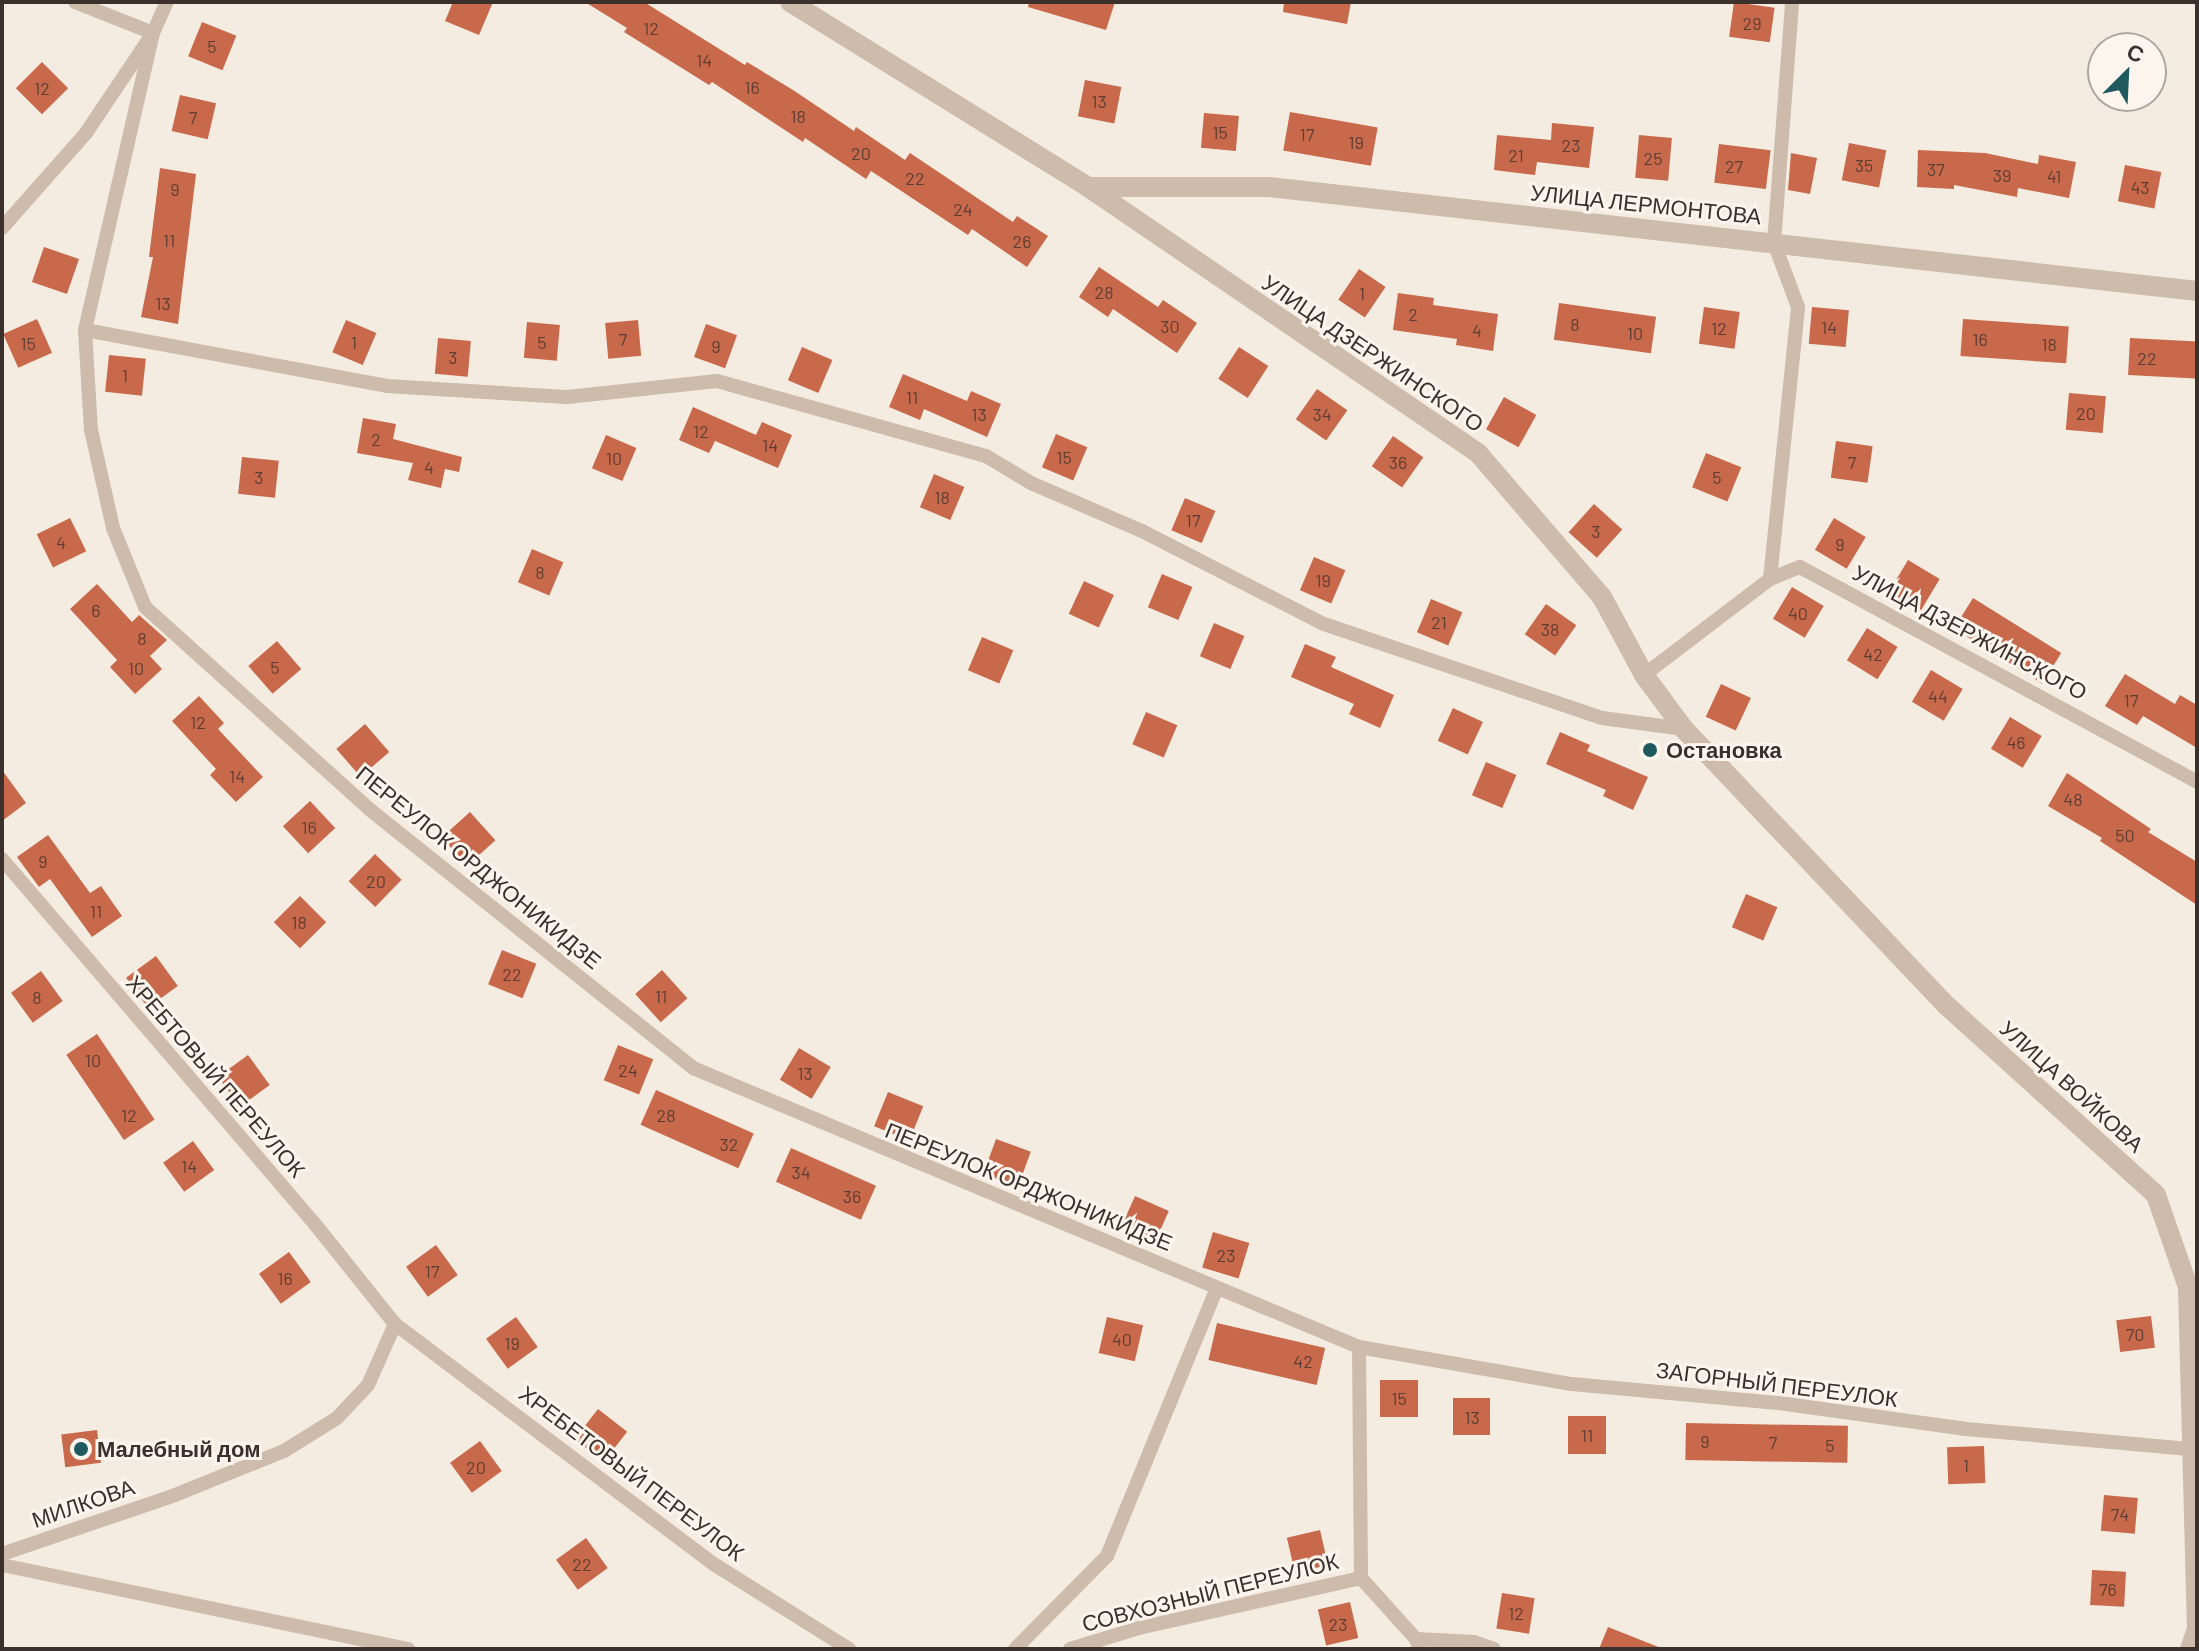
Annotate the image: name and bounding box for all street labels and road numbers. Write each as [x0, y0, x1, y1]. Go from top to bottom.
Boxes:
street label: УЛИЦА ЛЕРМОНТОВА [1529, 179, 1763, 229]
street label: УЛИЦА ДЗЕРЖИНСКОГО [1257, 269, 1489, 437]
street label: УЛИЦА ДЗЕРЖИНСКОГО [1848, 559, 2092, 705]
street label: ПЕРЕУЛОК ОРДЖОНИКИДЗЕ [351, 760, 607, 974]
street label: ХРЕБТОВЫЙ ПЕРЕУЛОК [121, 970, 311, 1182]
street label: УЛИЦА ВОЙКОВА [1995, 1015, 2149, 1157]
street label: ПЕРЕУЛОК ОРДЖОНИКИДЗЕ [882, 1116, 1176, 1256]
street label: ЗАГОРНЫЙ ПЕРЕУЛОК [1655, 1356, 1899, 1412]
street label: ХРЕБЕТОВЫЙ ПЕРЕУЛОК [514, 1380, 750, 1566]
street label: МИЛКОВА [28, 1473, 138, 1533]
street label: СОВХОЗНЫЙ ПЕРЕУЛОК [1079, 1547, 1341, 1637]

